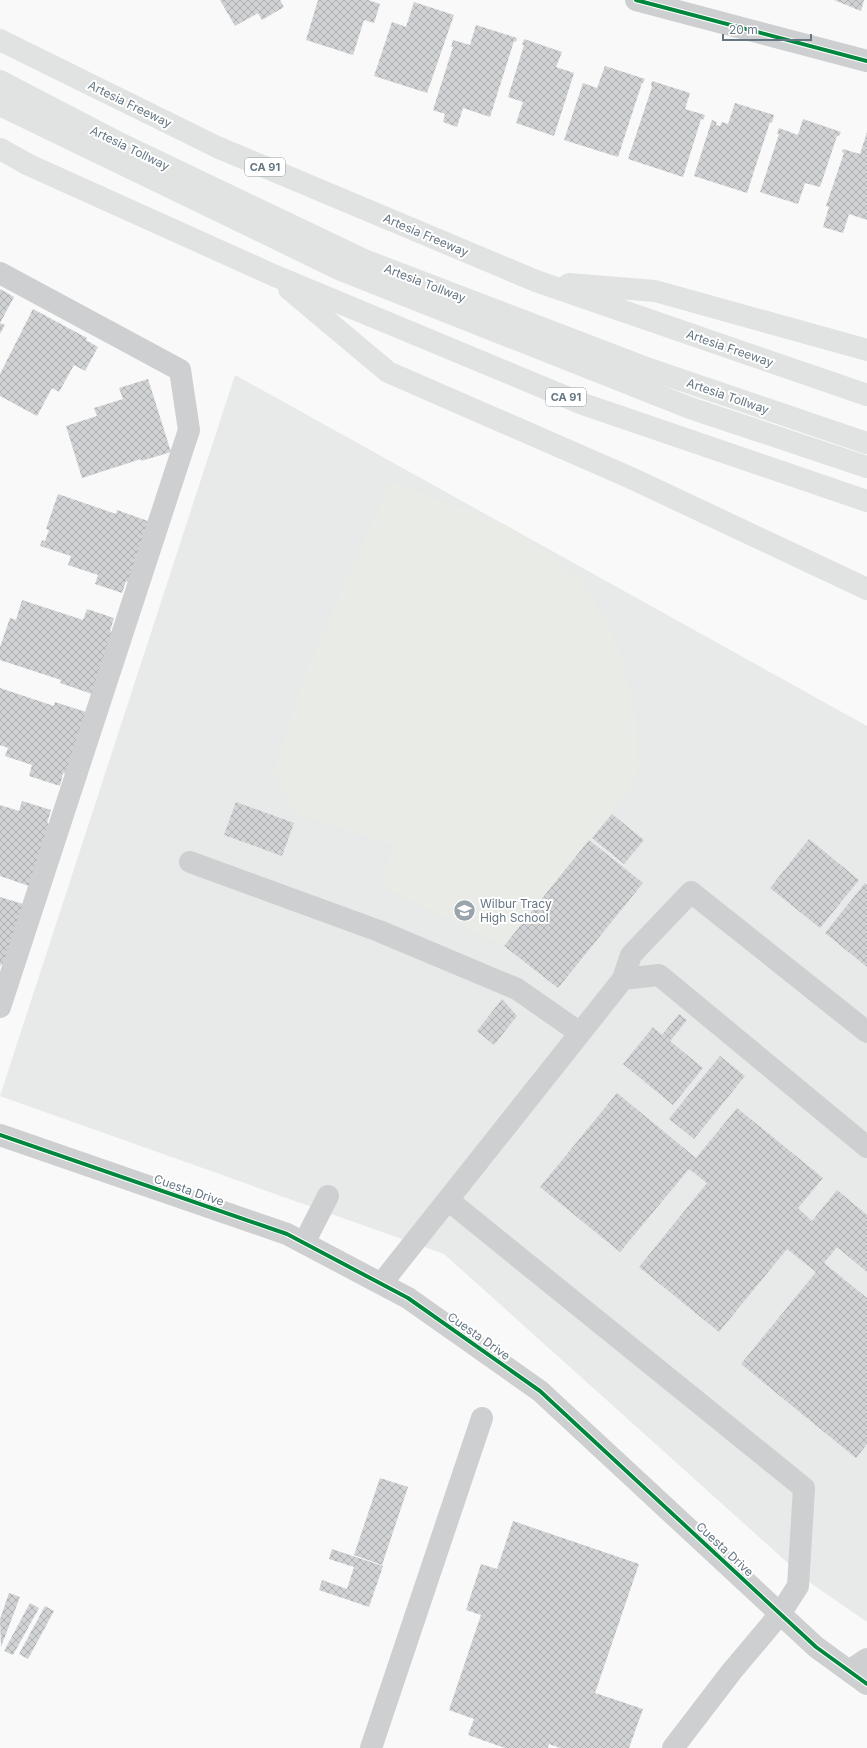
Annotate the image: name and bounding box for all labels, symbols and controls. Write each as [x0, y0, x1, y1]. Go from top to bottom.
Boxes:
scale bar [723, 16, 811, 42]
text: 20 m [729, 22, 758, 37]
street label: Artesia Freeway [86, 77, 174, 131]
street label: Artesia Tollway [88, 122, 172, 174]
road number: CA 91 [245, 158, 285, 176]
street label: Artesia Freeway [381, 210, 471, 260]
street label: Artesia Tollway [382, 261, 468, 306]
street label: Artesia Freeway [684, 326, 776, 370]
street label: Artesia Tollway [685, 375, 771, 417]
road number: CA 91 [546, 388, 586, 406]
place label: Wilbur Tracy High School [480, 896, 552, 925]
school or university icon: Wilbur Tracy High School [451, 897, 477, 923]
street label: Cuesta Drive [152, 1171, 226, 1209]
street label: Cuesta Drive [445, 1309, 513, 1363]
street label: Cuesta Drive [693, 1519, 757, 1579]

